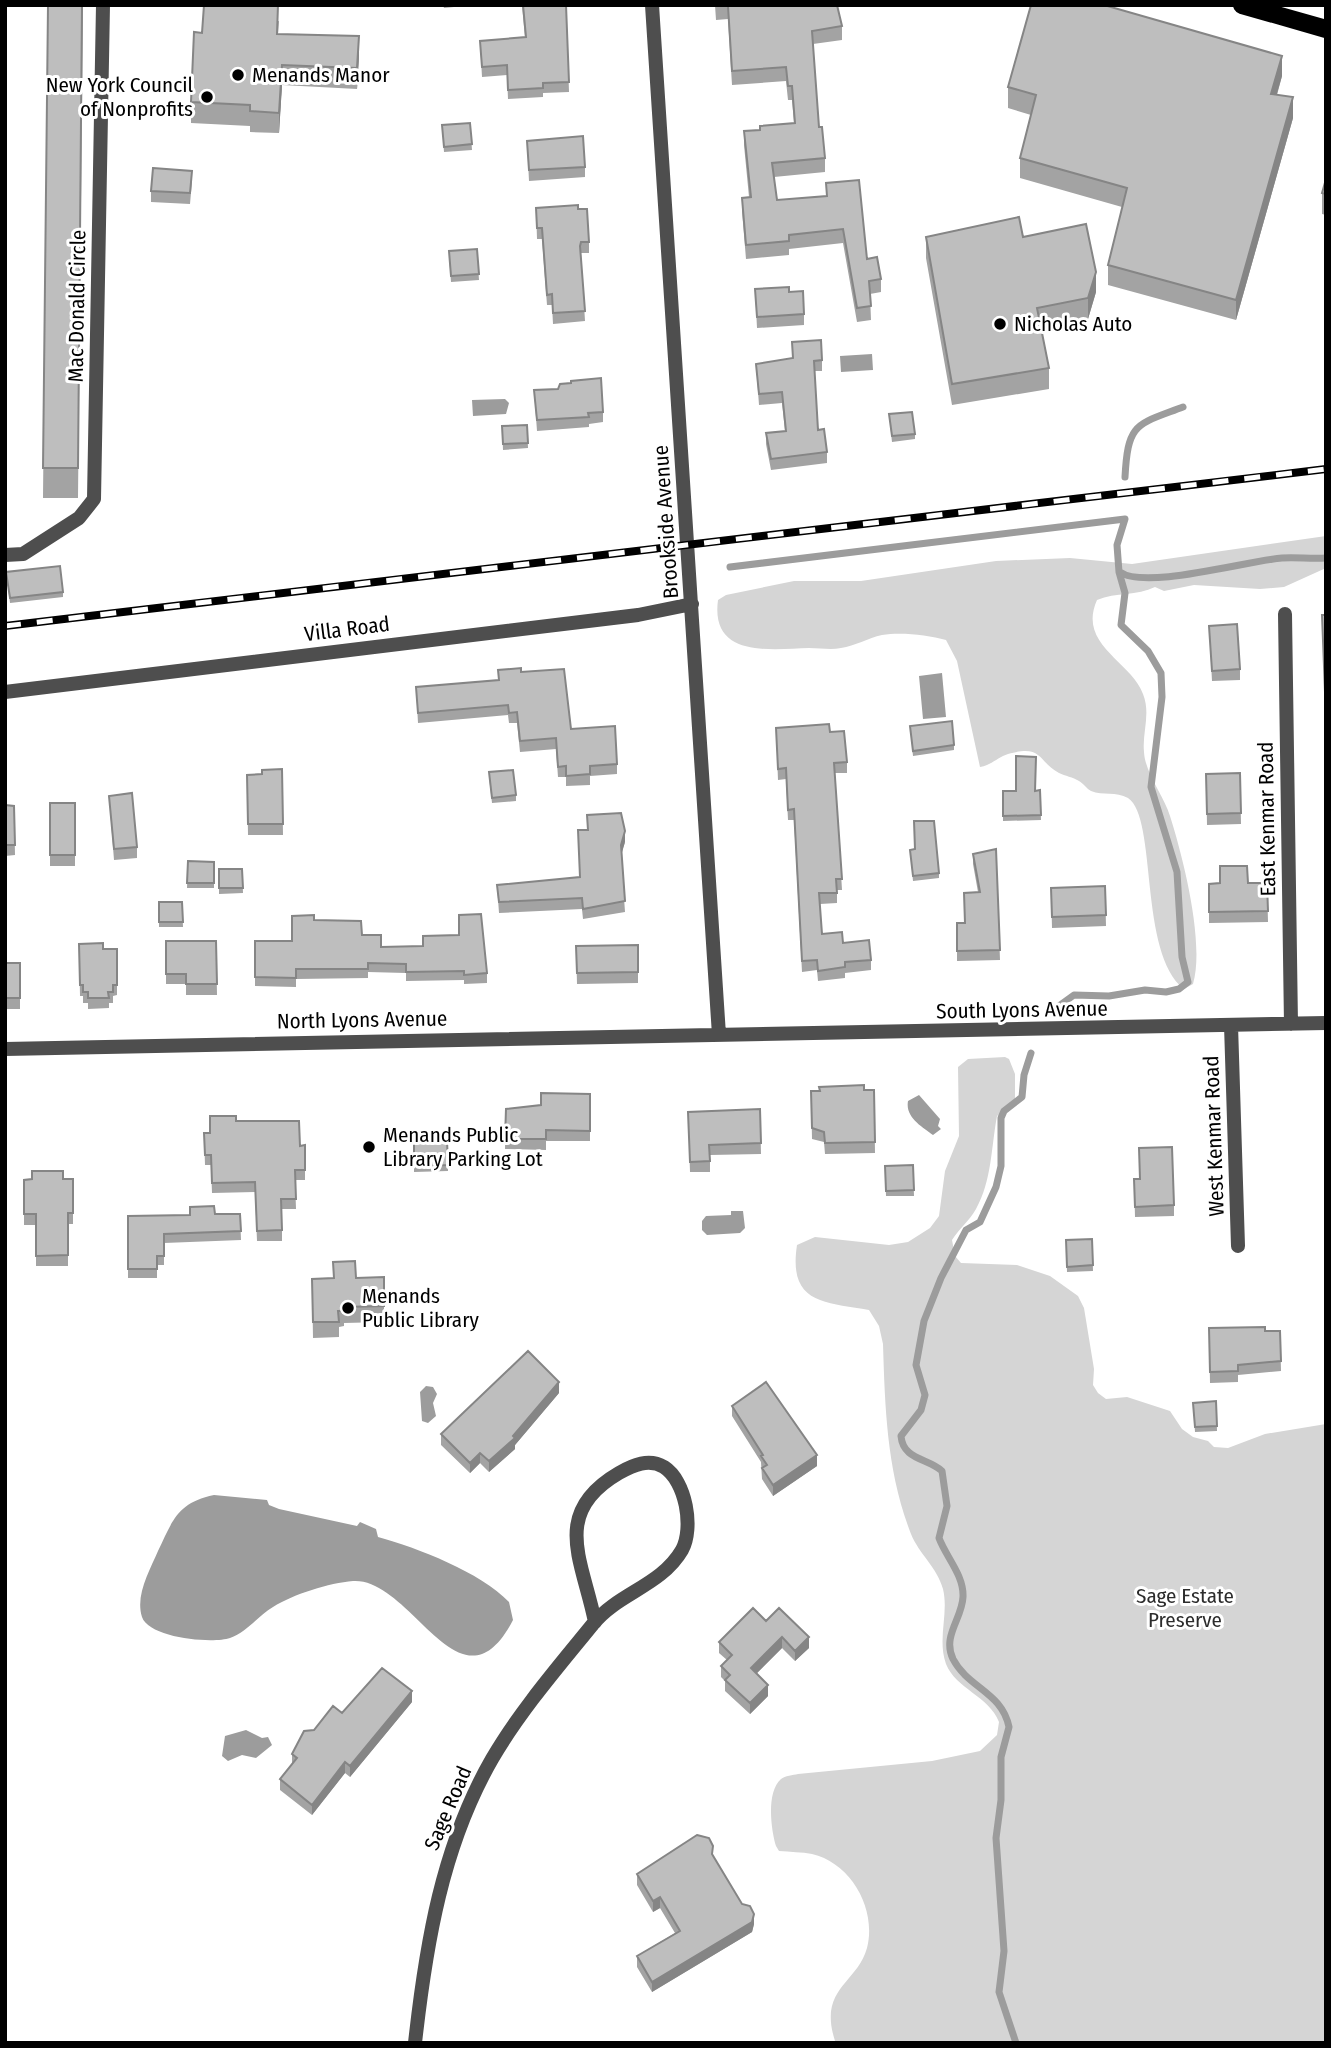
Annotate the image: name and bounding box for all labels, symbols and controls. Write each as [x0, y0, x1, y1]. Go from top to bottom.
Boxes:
place label: Menands Manor [252, 62, 390, 88]
marker: Menands Manor [230, 67, 246, 83]
place label: New York Council of Nonprofits [46, 72, 193, 122]
marker: New York Council of Nonprofits [199, 89, 215, 105]
street label: Mac Donald Circle [63, 229, 91, 383]
place label: Nicholas Auto [1014, 311, 1132, 337]
marker: Nicholas Auto [992, 316, 1008, 332]
street label: Brookside Avenue [648, 444, 684, 600]
street label: Villa Road [303, 611, 391, 647]
street label: East Kenmar Road [1253, 741, 1281, 897]
street label: South Lyons Avenue [936, 996, 1108, 1024]
street label: North Lyons Avenue [277, 1006, 447, 1034]
street label: West Kenmar Road [1198, 1055, 1230, 1217]
place label: Menands Public Library Parking Lot [383, 1122, 543, 1172]
marker: Menands Public Library Parking Lot [361, 1139, 377, 1155]
place label: Menands Public Library [362, 1283, 479, 1333]
marker: Menands Public Library [340, 1300, 356, 1316]
park label: Sage Estate Preserve [1136, 1583, 1234, 1633]
street label: Sage Road [419, 1762, 477, 1854]

